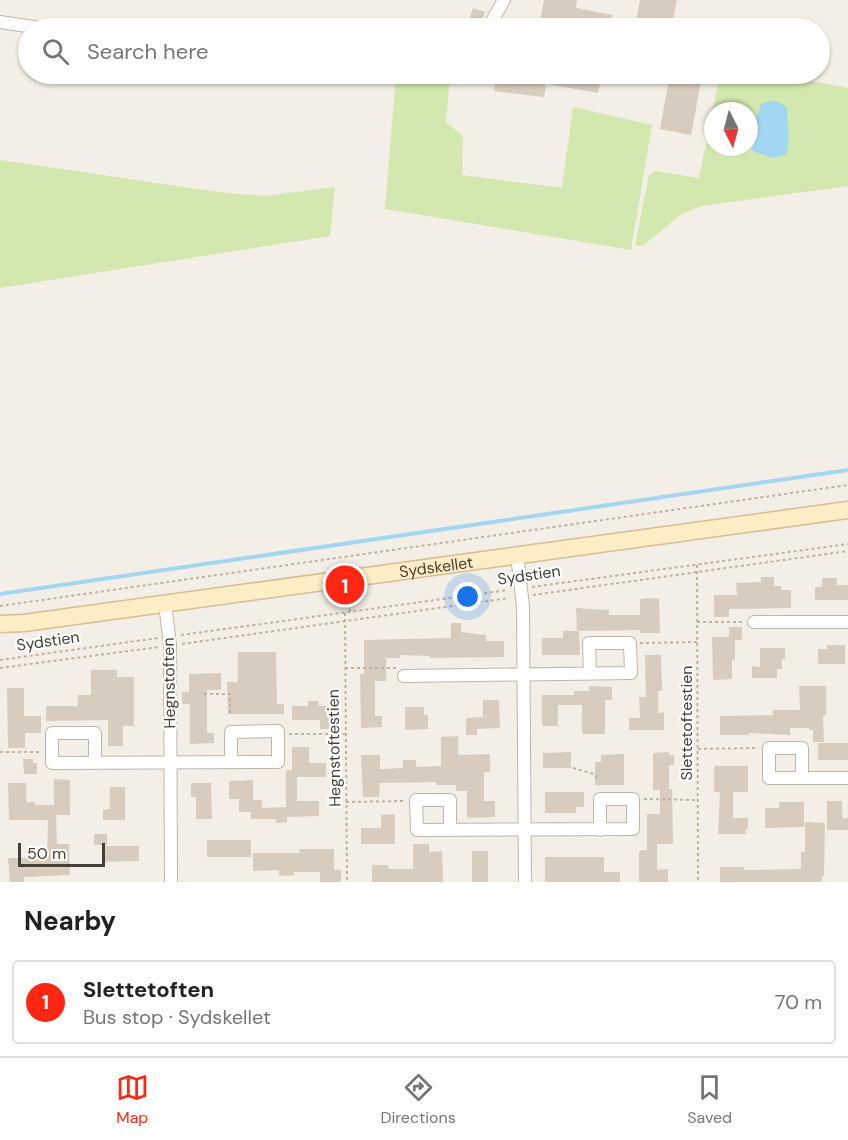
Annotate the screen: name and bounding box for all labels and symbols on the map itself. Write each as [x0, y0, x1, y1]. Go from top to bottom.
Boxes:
north arrow [704, 102, 758, 156]
street label: Sydskellet [398, 551, 474, 582]
street label: Sydstien [496, 560, 562, 590]
pin: 1 [326, 562, 364, 608]
your location [453, 582, 482, 611]
street label: Sydstien [15, 626, 81, 656]
street label: Hegnstoften [158, 637, 180, 729]
street label: Slettetoftestien [676, 666, 697, 780]
street label: Hegnstoftestien [322, 689, 346, 807]
scale bar [18, 840, 105, 868]

